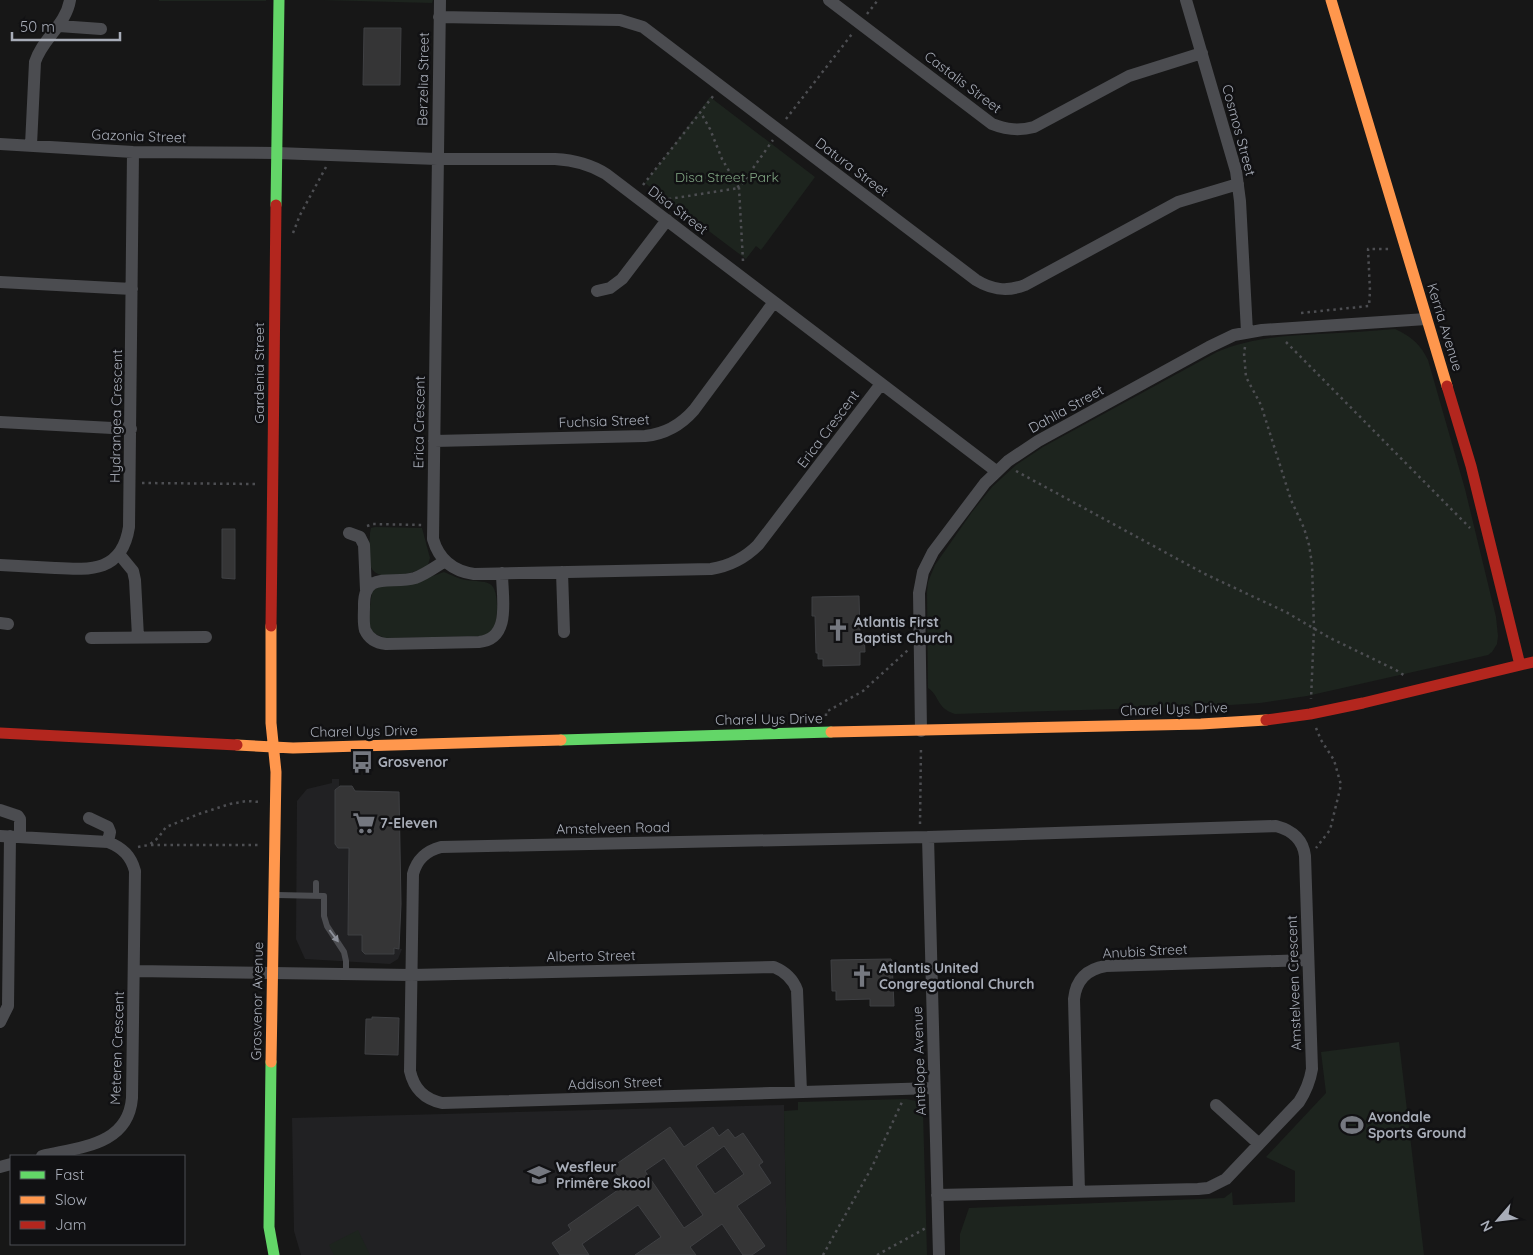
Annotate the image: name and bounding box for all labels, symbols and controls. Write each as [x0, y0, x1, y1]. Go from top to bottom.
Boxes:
scale bar [12, 10, 120, 42]
text: 50 m [20, 17, 55, 36]
street label: Berzelia Street [413, 32, 433, 126]
street label: Castalis Street [921, 47, 1005, 117]
street label: Cosmos Street [1218, 82, 1260, 178]
street label: Gazonia Street [91, 125, 187, 147]
street label: Datura Street [812, 134, 892, 201]
park label: Disa Street Park [675, 168, 779, 186]
street label: Disa Street [645, 182, 712, 238]
street label: Kerria Avenue [1423, 281, 1467, 373]
street label: Gardenia Street [250, 322, 268, 424]
street label: Hydrangea Crescent [106, 349, 126, 483]
street label: Erica Crescent [409, 375, 429, 468]
street label: Dahlia Street [1025, 381, 1107, 437]
street label: Erica Crescent [793, 386, 863, 471]
street label: Fuchsia Street [558, 410, 650, 432]
place label: Atlantis First Baptist Church [854, 613, 953, 647]
church icon: Atlantis First Baptist Church [825, 617, 851, 643]
street label: Charel Uys Drive [1120, 698, 1228, 720]
street label: Charel Uys Drive [715, 709, 823, 729]
street label: Charel Uys Drive [310, 721, 418, 741]
bus stop icon: Grosvenor [349, 749, 375, 775]
place label: Grosvenor [378, 753, 448, 771]
supermarket icon: 7-Eleven [351, 810, 377, 836]
place label: 7-Eleven [380, 814, 437, 832]
street label: Amstelveen Road [556, 818, 670, 838]
street label: Amstelveen Crescent [1283, 915, 1305, 1051]
one-way arrow [328, 929, 339, 942]
street label: Anubis Street [1102, 940, 1188, 962]
street label: Grosvenor Avenue [247, 941, 267, 1061]
street label: Alberto Street [546, 946, 636, 966]
place label: Atlantis United Congregational Church [879, 959, 1034, 993]
church icon: Atlantis United Congregational Church [849, 963, 875, 989]
street label: Meteren Crescent [106, 991, 128, 1105]
street label: Antelope Avenue [908, 1006, 930, 1116]
street label: Addison Street [568, 1072, 663, 1094]
place label: Avondale Sports Ground [1368, 1108, 1466, 1142]
sports icon: Avondale Sports Ground [1339, 1112, 1365, 1138]
legend [10, 1155, 185, 1245]
place label: Wesfleur Primêre Skool [556, 1158, 650, 1192]
school or university icon: Wesfleur Primêre Skool [526, 1162, 552, 1188]
text: Fast [55, 1165, 84, 1184]
text: Slow [55, 1190, 87, 1209]
north arrow [1473, 1195, 1523, 1245]
text: Jam [55, 1215, 86, 1234]
text: N [1476, 1217, 1497, 1235]

